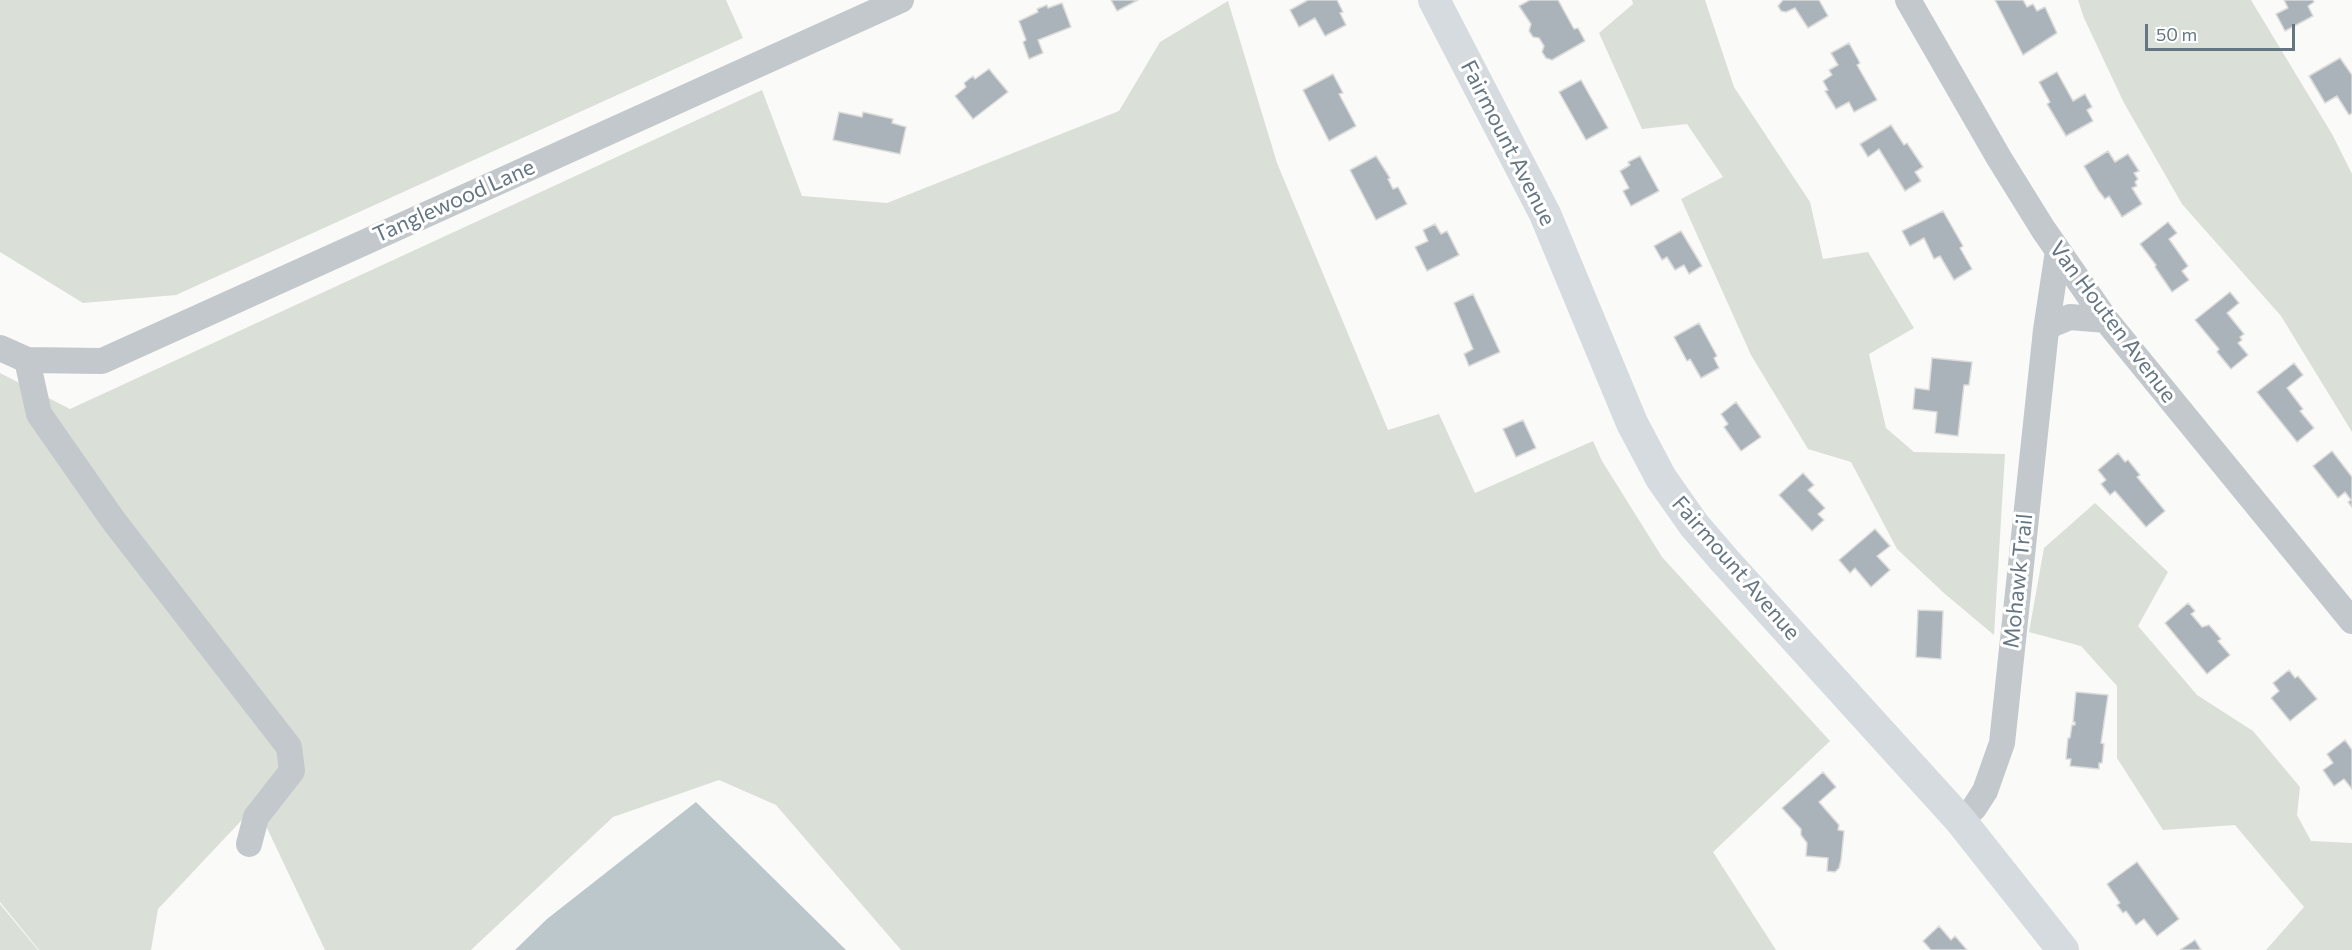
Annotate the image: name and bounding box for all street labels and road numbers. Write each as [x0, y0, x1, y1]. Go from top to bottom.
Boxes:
street label: Fairmount Avenue [1455, 56, 1561, 230]
street label: Tanglewood Lane [369, 154, 539, 248]
street label: Van Houten Avenue [2044, 236, 2182, 408]
street label: Fairmount Avenue [1666, 491, 1806, 645]
street label: Mohawk Trail [1998, 512, 2038, 650]

